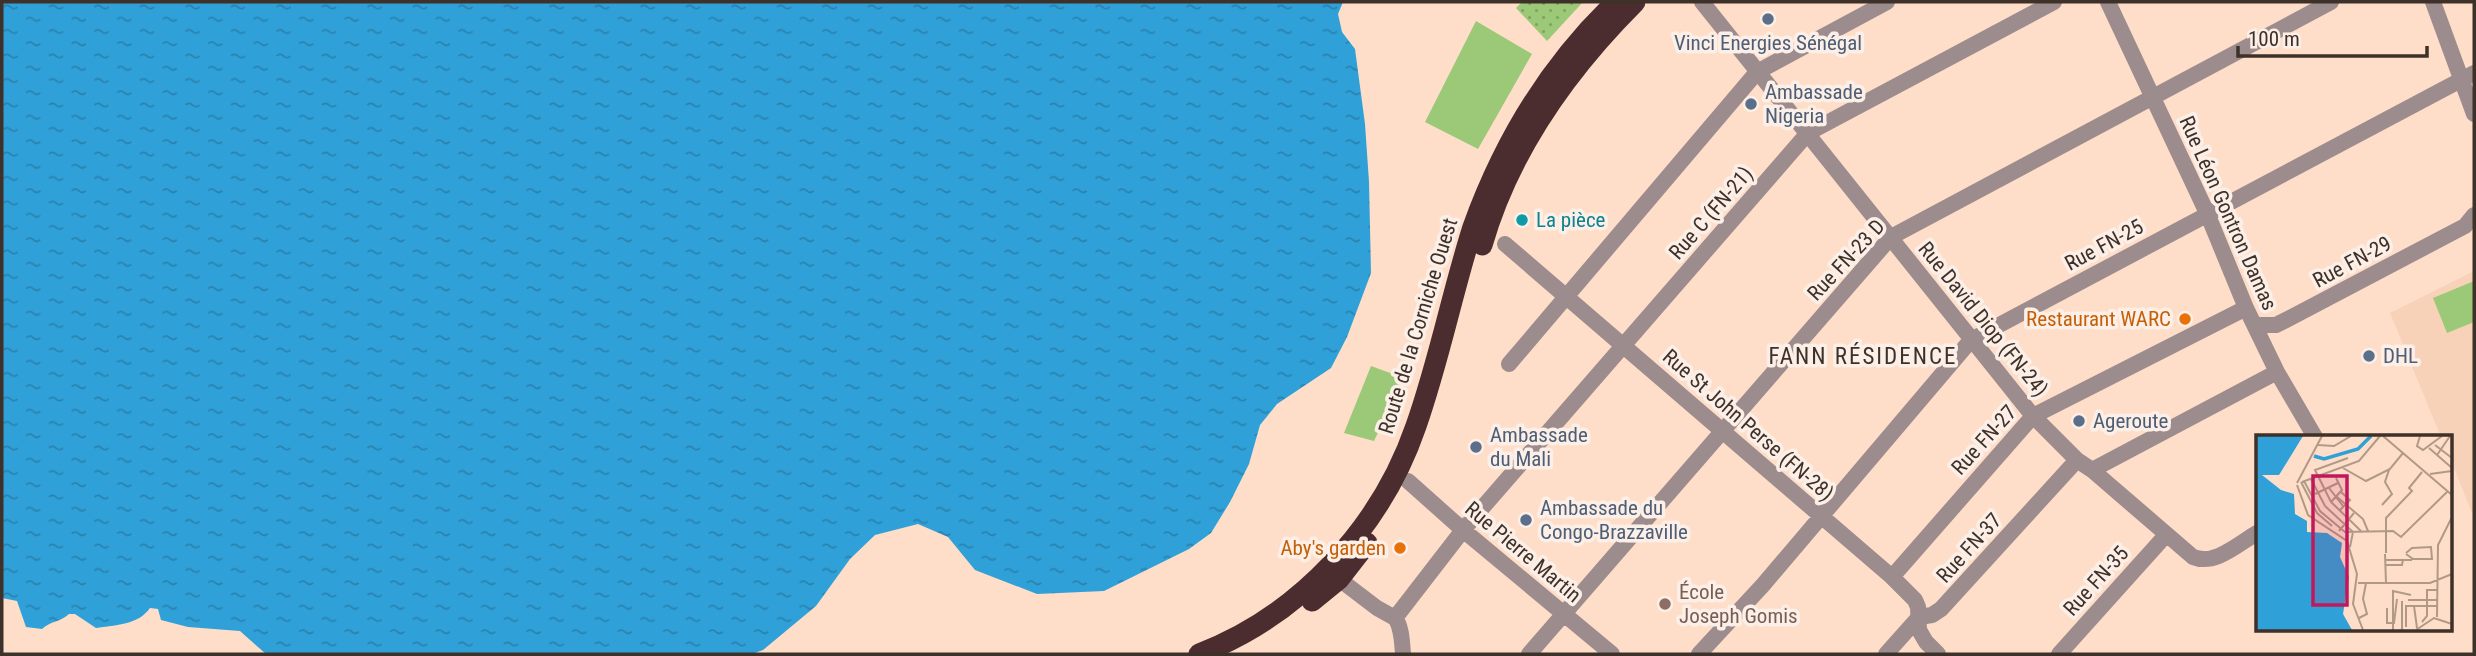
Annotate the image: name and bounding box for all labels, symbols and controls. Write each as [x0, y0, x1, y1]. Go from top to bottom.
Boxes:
marker: Vinci Energies Sénégal [1760, 11, 1776, 27]
scale bar [2238, 14, 2427, 58]
text: 100 m [2248, 27, 2300, 51]
place label: Vinci Energies Sénégal [1674, 31, 1862, 55]
place label: Ambassade Nigeria [1765, 80, 1863, 128]
marker: Ambassade Nigeria [1743, 96, 1759, 112]
street label: Rue Léon Gontron Damas [2174, 112, 2282, 314]
street label: Rue C (FN-21) [1664, 162, 1758, 264]
place label: La pièce [1536, 208, 1606, 232]
marker: La pièce [1514, 212, 1530, 228]
street label: Rue FN-25 [2061, 214, 2147, 276]
street label: Route de la Corniche Ouest [1374, 215, 1462, 437]
street label: Rue FN-23 D [1803, 215, 1889, 305]
street label: Rue FN-29 [2309, 231, 2395, 293]
street label: Rue David Diop (FN-24) [1913, 237, 2053, 401]
place label: Restaurant WARC [2026, 307, 2171, 331]
marker: Restaurant WARC [2177, 311, 2193, 327]
district label: FANN RÉSIDENCE [1769, 342, 1957, 370]
street label: Rue St John Perse (FN-28) [1658, 344, 1838, 506]
place label: DHL [2383, 344, 2418, 368]
marker: DHL [2361, 348, 2377, 364]
street label: Rue FN-27 [1947, 400, 2021, 480]
place label: Ageroute [2093, 409, 2168, 433]
marker: Ageroute [2071, 413, 2087, 429]
place label: Ambassade du Mali [1490, 423, 1588, 471]
inset map [2256, 435, 2452, 632]
marker: Ambassade du Mali [1468, 439, 1484, 455]
place label: Ambassade du Congo-Brazzaville [1540, 496, 1688, 544]
street label: Rue Pierre Martin [1460, 497, 1586, 607]
street label: Rue FN-37 [1932, 508, 2006, 588]
marker: Ambassade du Congo-Brazzaville [1518, 512, 1534, 528]
place label: Aby's garden [1280, 536, 1386, 560]
marker: Aby's garden [1392, 540, 1408, 556]
street label: Rue FN-35 [2059, 541, 2133, 621]
place label: École Joseph Gomis [1679, 580, 1798, 628]
marker: École Joseph Gomis [1657, 596, 1673, 612]

